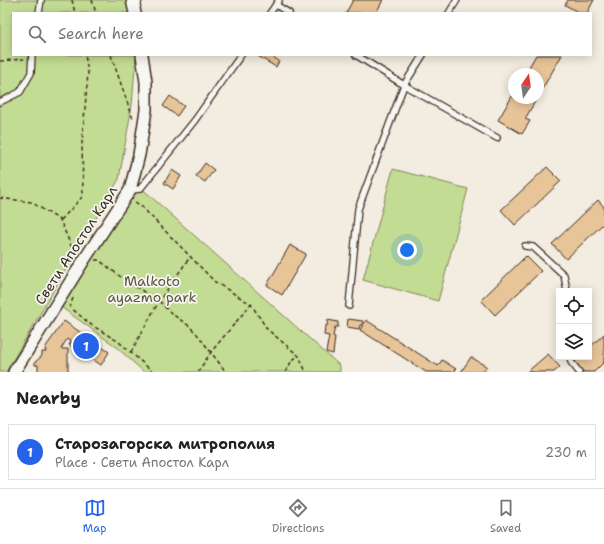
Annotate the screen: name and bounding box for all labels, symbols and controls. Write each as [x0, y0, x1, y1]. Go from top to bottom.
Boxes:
search box [12, 12, 592, 56]
icon: search [26, 23, 48, 45]
text: Search here [58, 24, 144, 44]
north arrow [508, 68, 544, 104]
street label: Свети Апостол Карл [31, 182, 121, 308]
your location [397, 240, 417, 260]
park label: Malkoto ayazmo park [108, 272, 196, 306]
map controls [556, 288, 592, 360]
button: locate [556, 288, 592, 324]
button: layers [556, 324, 592, 360]
pin: 1 [73, 331, 99, 361]
text: Nearby [16, 387, 81, 409]
text: Старозагорска митрополия [55, 434, 275, 454]
text: 1 [27, 444, 33, 461]
text: 230 m [545, 444, 587, 461]
text: Place · Свети Апостол Карл [55, 454, 229, 471]
tab: Map [83, 497, 106, 536]
tab: Directions [272, 497, 324, 536]
tab: Saved [490, 497, 521, 536]

